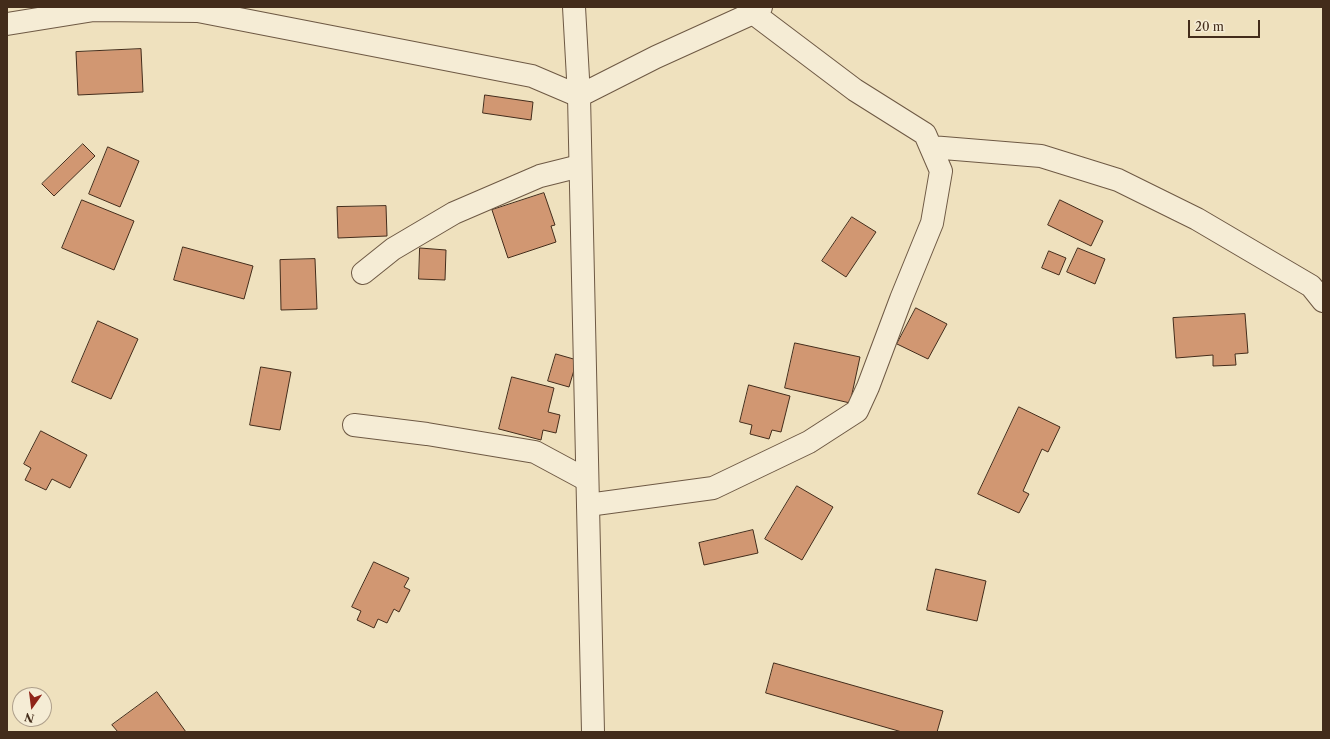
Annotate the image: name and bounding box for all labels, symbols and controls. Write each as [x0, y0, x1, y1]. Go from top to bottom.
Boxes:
scale bar [1190, 12, 1262, 38]
text: 20 m [1195, 19, 1224, 34]
north arrow [12, 687, 52, 727]
text: N [23, 710, 36, 726]

